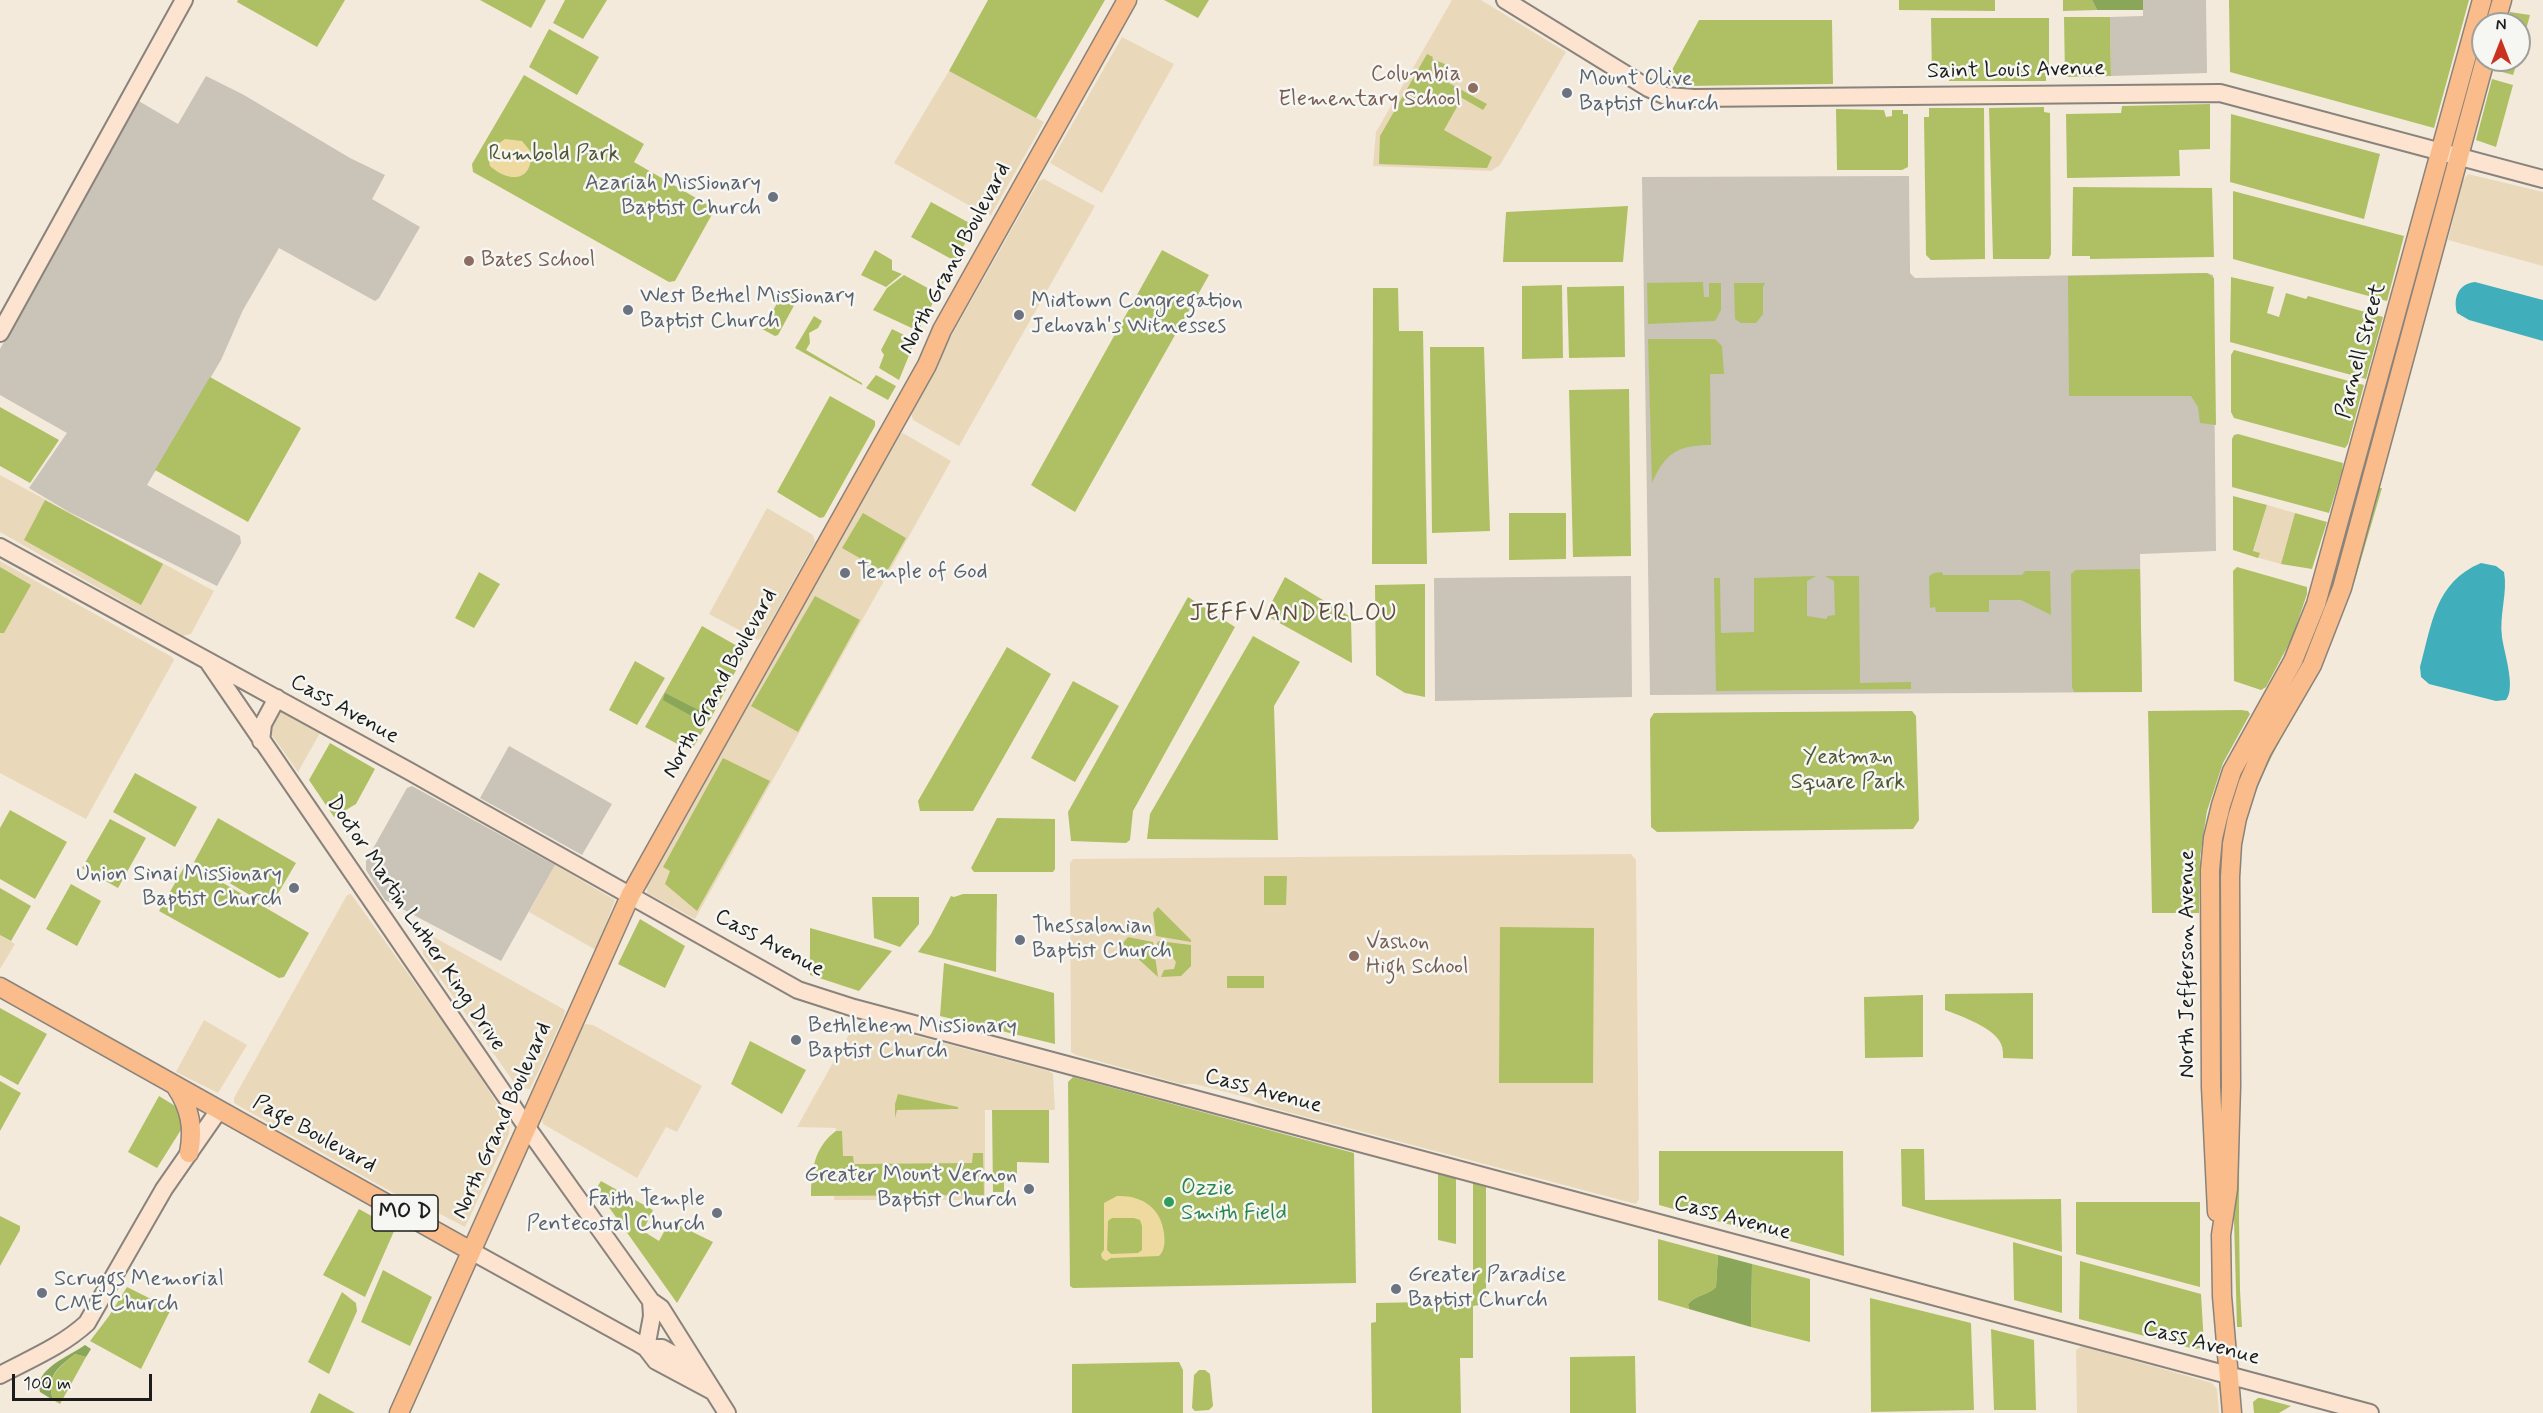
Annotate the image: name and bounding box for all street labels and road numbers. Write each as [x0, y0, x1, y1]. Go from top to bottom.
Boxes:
street label: Saint Louis Avenue [1927, 56, 2105, 86]
street label: North Grand Boulevard [894, 159, 1018, 359]
street label: Parnell Street [2331, 280, 2393, 422]
street label: North Grand Boulevard [658, 585, 784, 783]
street label: Cass Avenue [285, 669, 403, 751]
street label: Doctor Martin Luther King Drive [320, 792, 510, 1056]
street label: North Jefferson Avenue [2175, 850, 2201, 1078]
street label: Cass Avenue [710, 904, 828, 984]
street label: North Grand Boulevard [448, 1019, 558, 1223]
street label: Cass Avenue [1201, 1064, 1325, 1120]
street label: Page Boulevard [248, 1090, 380, 1180]
street label: Cass Avenue [1670, 1191, 1794, 1247]
road number: MO D [372, 1195, 438, 1231]
street label: Cass Avenue [2139, 1316, 2263, 1372]

